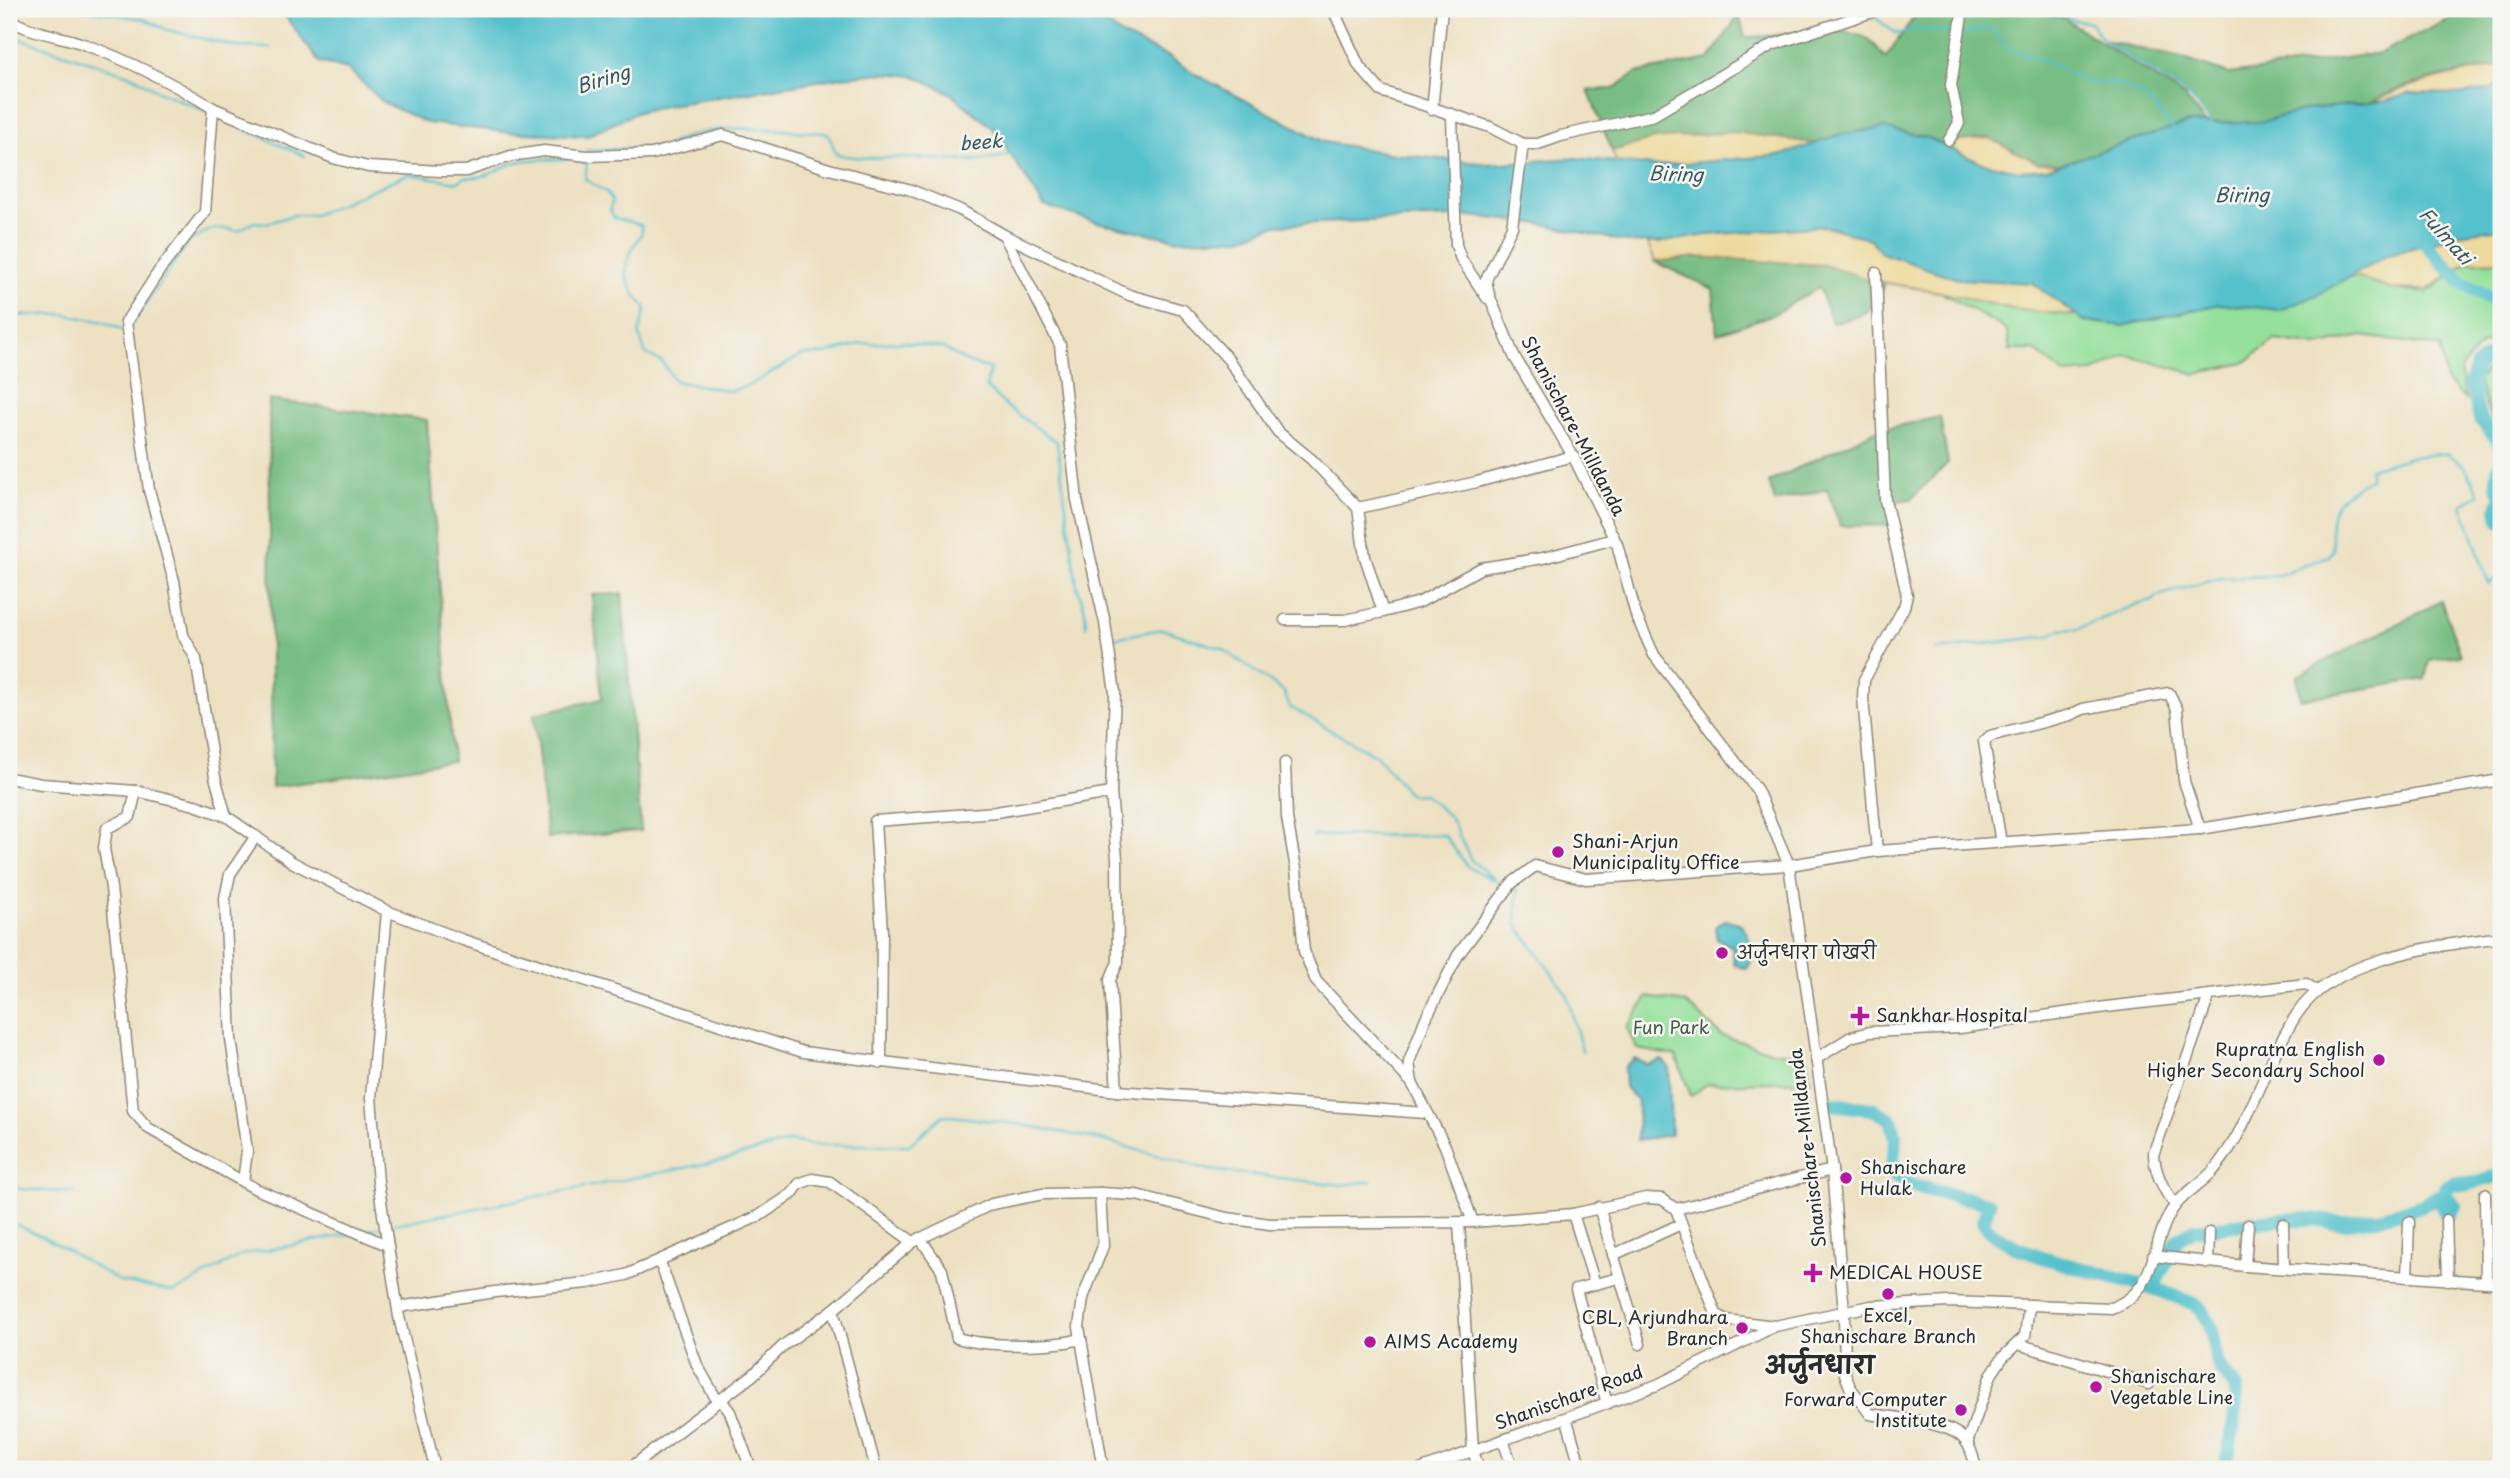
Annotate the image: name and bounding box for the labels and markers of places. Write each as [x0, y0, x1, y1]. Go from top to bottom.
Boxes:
place label: Shani-Arjun Municipality Office [1572, 827, 1740, 875]
marker: Shani-Arjun Municipality Office [1550, 844, 1566, 860]
place label: अर्जुनधारा पोखरी [1736, 938, 1877, 966]
marker: अर्जुनधारा पोखरी [1714, 945, 1730, 961]
place label: Sankhar Hospital [1876, 1001, 2028, 1028]
marker: Sankhar Hospital [1850, 1006, 1870, 1026]
place label: Rupratna English Higher Secondary School [2147, 1035, 2365, 1083]
marker: Rupratna English Higher Secondary School [2371, 1052, 2387, 1068]
place label: Shanischare Hulak [1860, 1153, 1966, 1201]
marker: Shanischare Hulak [1838, 1170, 1854, 1186]
place label: MEDICAL HOUSE [1829, 1258, 1983, 1285]
marker: MEDICAL HOUSE [1803, 1263, 1823, 1283]
marker: Excel, Shanischare Branch [1880, 1286, 1896, 1302]
place label: Excel, Shanischare Branch [1800, 1301, 1976, 1349]
place label: CBL, Arjundhara Branch [1582, 1303, 1729, 1351]
marker: CBL, Arjundhara Branch [1734, 1320, 1750, 1336]
place label: AIMS Academy [1384, 1327, 1518, 1354]
marker: AIMS Academy [1362, 1334, 1378, 1350]
place label: Shanischare Vegetable Line [2110, 1362, 2233, 1410]
marker: Shanischare Vegetable Line [2088, 1379, 2104, 1395]
place label: Forward Computer Institute [1784, 1385, 1948, 1433]
marker: Forward Computer Institute [1953, 1402, 1969, 1418]

